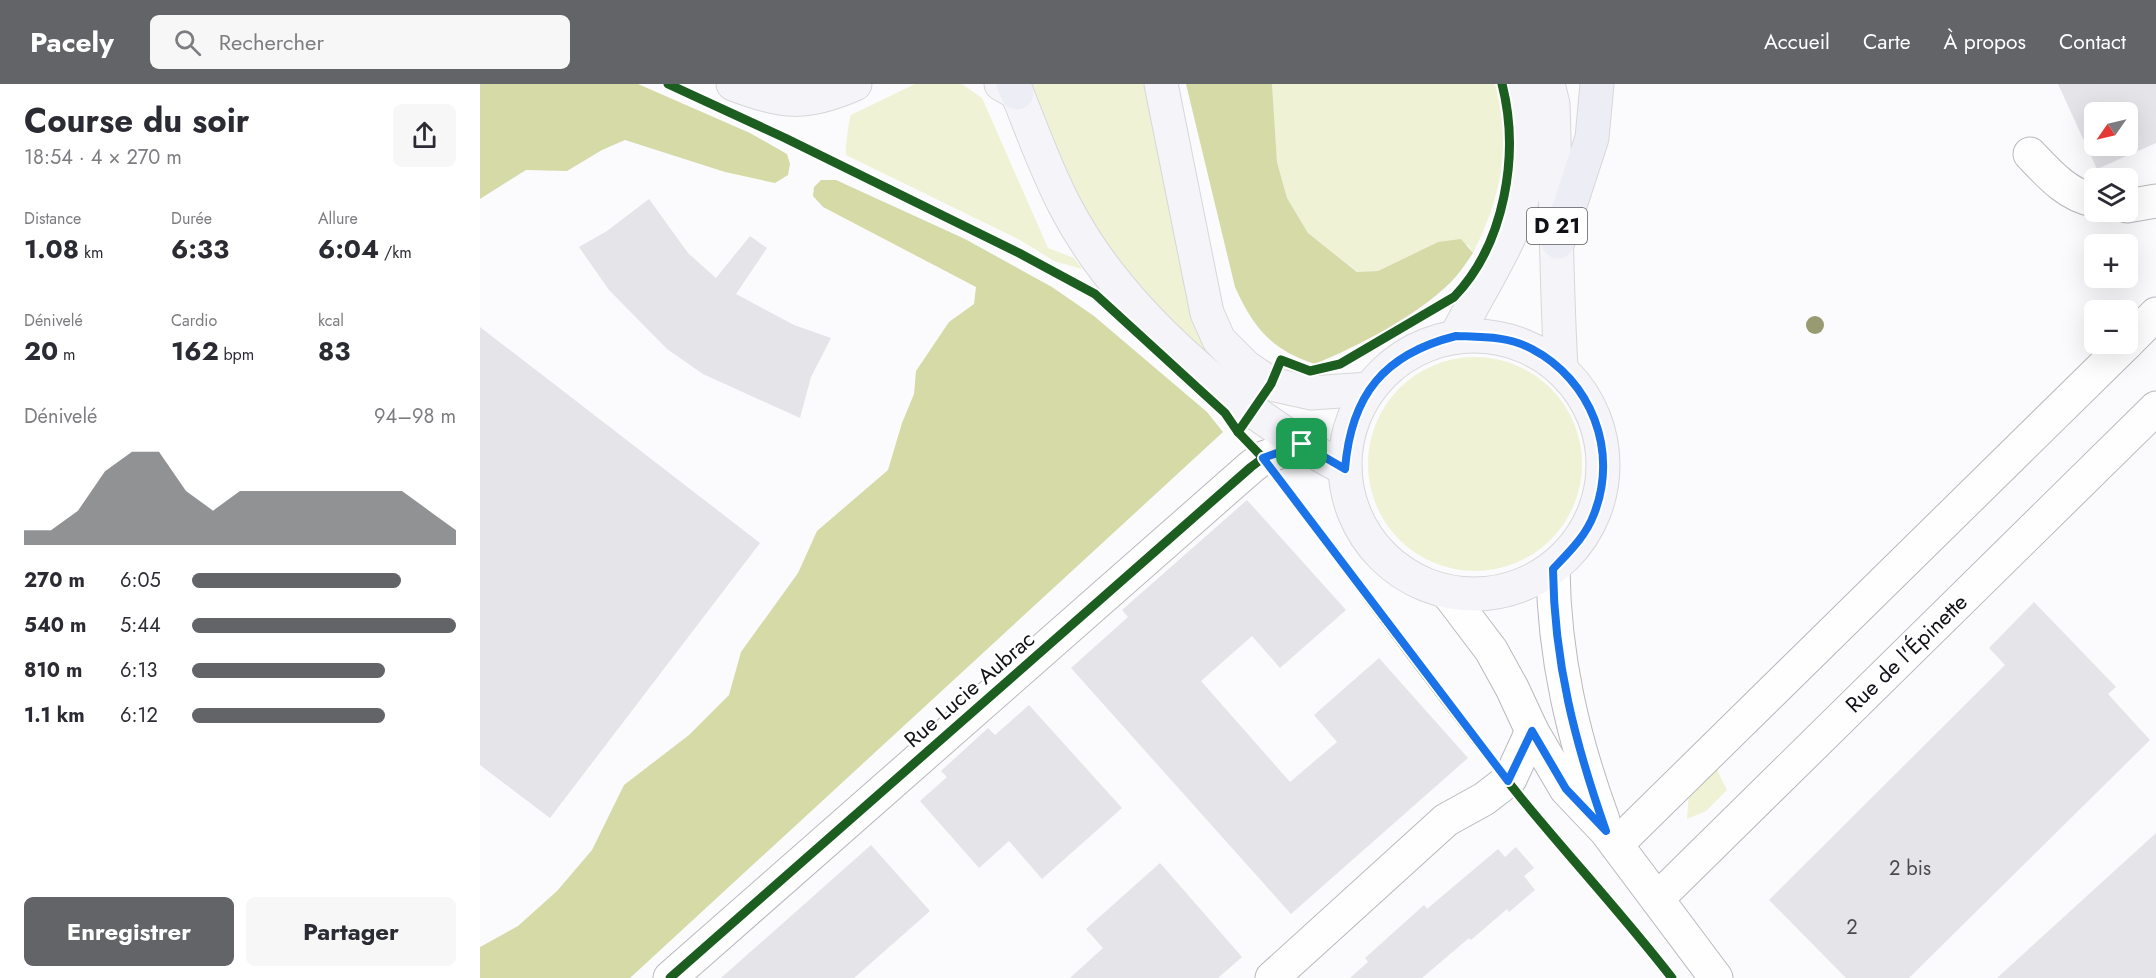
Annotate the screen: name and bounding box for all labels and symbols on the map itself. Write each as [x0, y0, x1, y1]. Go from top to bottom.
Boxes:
north arrow [2084, 102, 2138, 156]
road number: D 21 [1527, 208, 1587, 244]
pin [1276, 418, 1327, 469]
street label: Rue de l'Épinette [1838, 586, 1974, 720]
street label: Rue Lucie Aubrac [897, 623, 1041, 755]
house number: 2 bis [1889, 854, 1931, 883]
house number: 2 [1846, 913, 1858, 942]

